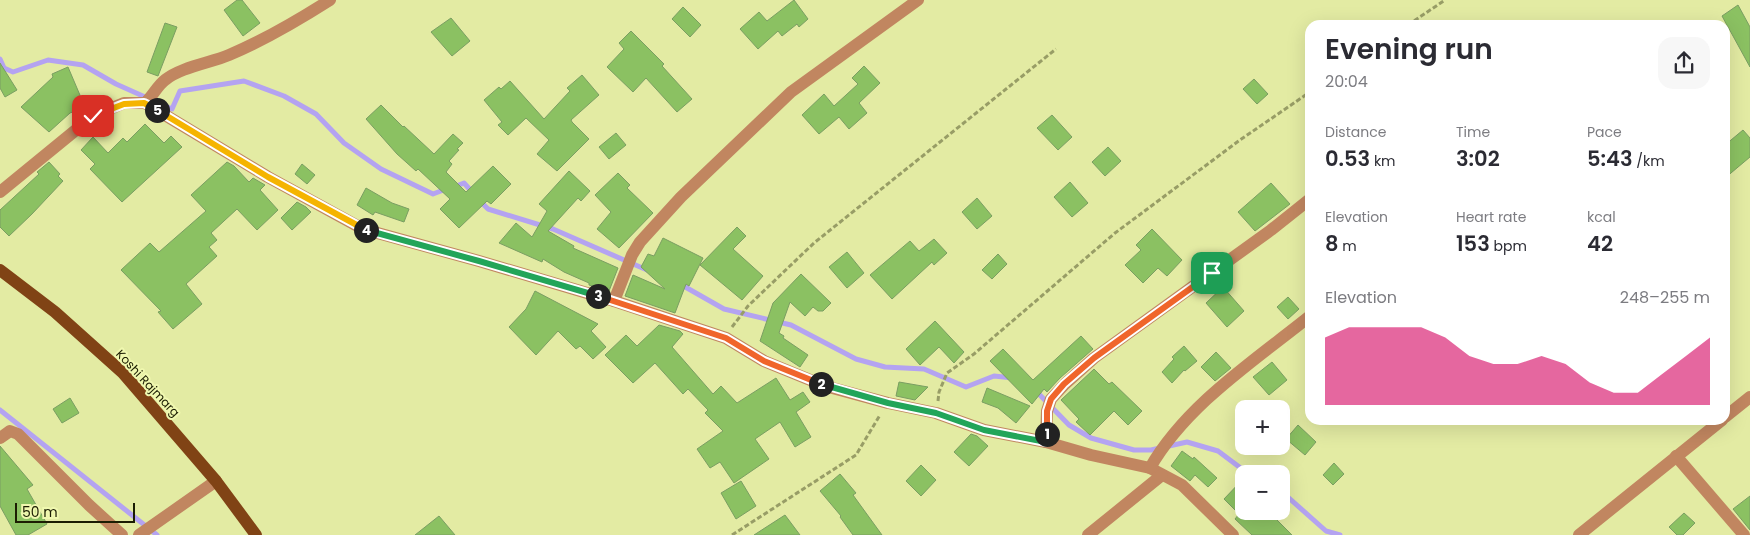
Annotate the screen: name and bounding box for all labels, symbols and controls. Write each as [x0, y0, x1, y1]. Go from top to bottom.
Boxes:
text: Evening run [1325, 30, 1493, 69]
button: share [1658, 37, 1710, 89]
text: 20:04 [1325, 70, 1368, 93]
pin [72, 95, 114, 137]
pin: 5 [144, 98, 170, 122]
text: 5 [153, 100, 162, 120]
icon: check [79, 102, 107, 130]
text: Distance [1325, 122, 1386, 142]
text: Time [1456, 122, 1490, 142]
text: Pace [1587, 122, 1622, 142]
text: 0.53 [1325, 144, 1370, 173]
text: 3:02 [1456, 144, 1500, 173]
text: 5:43 [1587, 144, 1633, 173]
text: km [1370, 151, 1396, 171]
text: /km [1633, 151, 1665, 171]
text: Elevation [1325, 207, 1388, 227]
text: Heart rate [1456, 207, 1526, 227]
text: kcal [1587, 207, 1616, 227]
pin: 4 [354, 218, 378, 242]
text: 4 [362, 220, 371, 240]
text: 8 [1325, 229, 1339, 258]
text: 153 [1456, 229, 1490, 258]
text: 42 [1587, 229, 1613, 258]
text: m [1339, 236, 1357, 256]
text: bpm [1490, 236, 1527, 256]
pin [1191, 252, 1233, 294]
icon: arrive [1198, 259, 1226, 287]
pin: 3 [586, 284, 610, 308]
text: 3 [594, 286, 603, 306]
text: Elevation [1325, 286, 1397, 309]
text: 248–255 m [1620, 286, 1710, 309]
street label: Koshi Rajmarg [112, 346, 184, 420]
pin: 2 [808, 372, 834, 396]
text: 2 [818, 374, 826, 394]
map controls [1235, 400, 1290, 520]
button: + [1235, 400, 1290, 455]
pin: 1 [1034, 422, 1060, 446]
text: 1 [1045, 424, 1050, 444]
button: − [1235, 465, 1290, 520]
scale bar [15, 500, 135, 523]
text: 50 m [22, 502, 58, 522]

